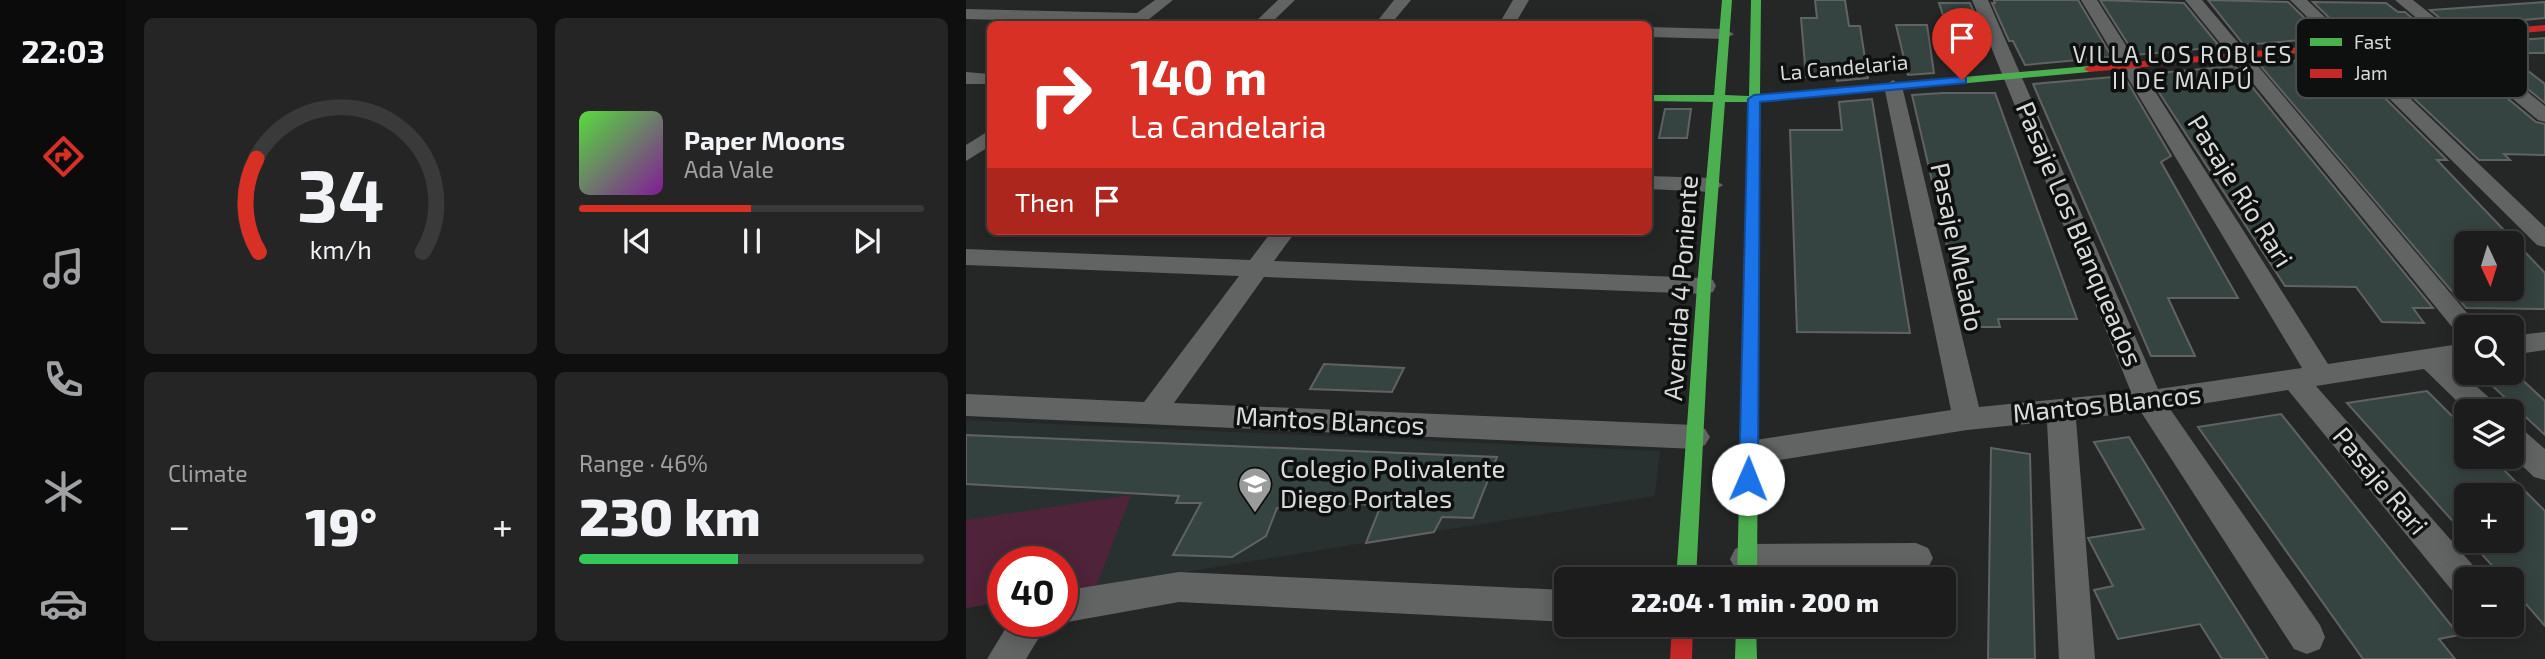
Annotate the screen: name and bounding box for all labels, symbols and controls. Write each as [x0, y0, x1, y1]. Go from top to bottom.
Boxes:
pin [1932, 8, 1992, 80]
legend [2296, 18, 2528, 98]
icon: arrive [1943, 19, 1981, 57]
text: Fast [2354, 30, 2391, 53]
text: 22:03 [21, 31, 105, 69]
district label: VILLA LOS ROBLES II DE MAIPÚ [2073, 40, 2293, 94]
text: 140 m [1130, 46, 1267, 105]
street label: La Candelaria [1779, 48, 1909, 85]
icon: right [1015, 49, 1106, 140]
text: Jam [2354, 61, 2388, 84]
street label: Pasaje Los Blanqueados [2011, 97, 2150, 370]
text: La Candelaria [1130, 106, 1326, 144]
street label: Pasaje Río Rari [2182, 108, 2300, 272]
text: Paper Moons [684, 124, 845, 155]
icon: directions [39, 132, 88, 181]
text: 34 [297, 149, 384, 237]
text: Ada Vale [684, 155, 774, 183]
street label: Pasaje Melado [1925, 159, 1991, 334]
street label: Avenida 4 Poniente [1656, 174, 1703, 402]
icon: arrive [1088, 182, 1126, 220]
text: Then [1015, 186, 1074, 217]
icon: previous [618, 222, 656, 260]
icon: pause [733, 222, 771, 260]
icon: next [848, 222, 886, 260]
north arrow [2454, 231, 2524, 301]
map controls [2454, 231, 2524, 637]
text: km/h [309, 234, 372, 264]
icon: music [39, 244, 88, 293]
button: search [2454, 315, 2524, 385]
icon: phone [39, 355, 88, 404]
street label: Mantos Blancos [2011, 377, 2203, 428]
street label: Mantos Blancos [1235, 399, 1426, 440]
button: layers [2454, 399, 2524, 469]
street label: Pasaje Rari [2327, 420, 2435, 540]
position arrow [1711, 442, 1785, 516]
text: Range · 46% [579, 449, 708, 477]
place label: Colegio Polivalente Diego Portales [1280, 452, 1506, 513]
text: Climate [168, 459, 248, 487]
school or university icon: Colegio Polivalente Diego Portales [1236, 465, 1274, 514]
icon: climate [39, 467, 88, 516]
button: + [2454, 483, 2524, 553]
text: 230 km [579, 484, 761, 546]
text: 19° [305, 494, 377, 556]
text: − [168, 502, 190, 548]
text: + [492, 502, 513, 548]
speed limit sign: 40 [987, 546, 1078, 637]
button: − [2454, 567, 2524, 637]
icon: car [39, 579, 88, 628]
text: 22:04 · 1 min · 200 m [1631, 586, 1879, 617]

